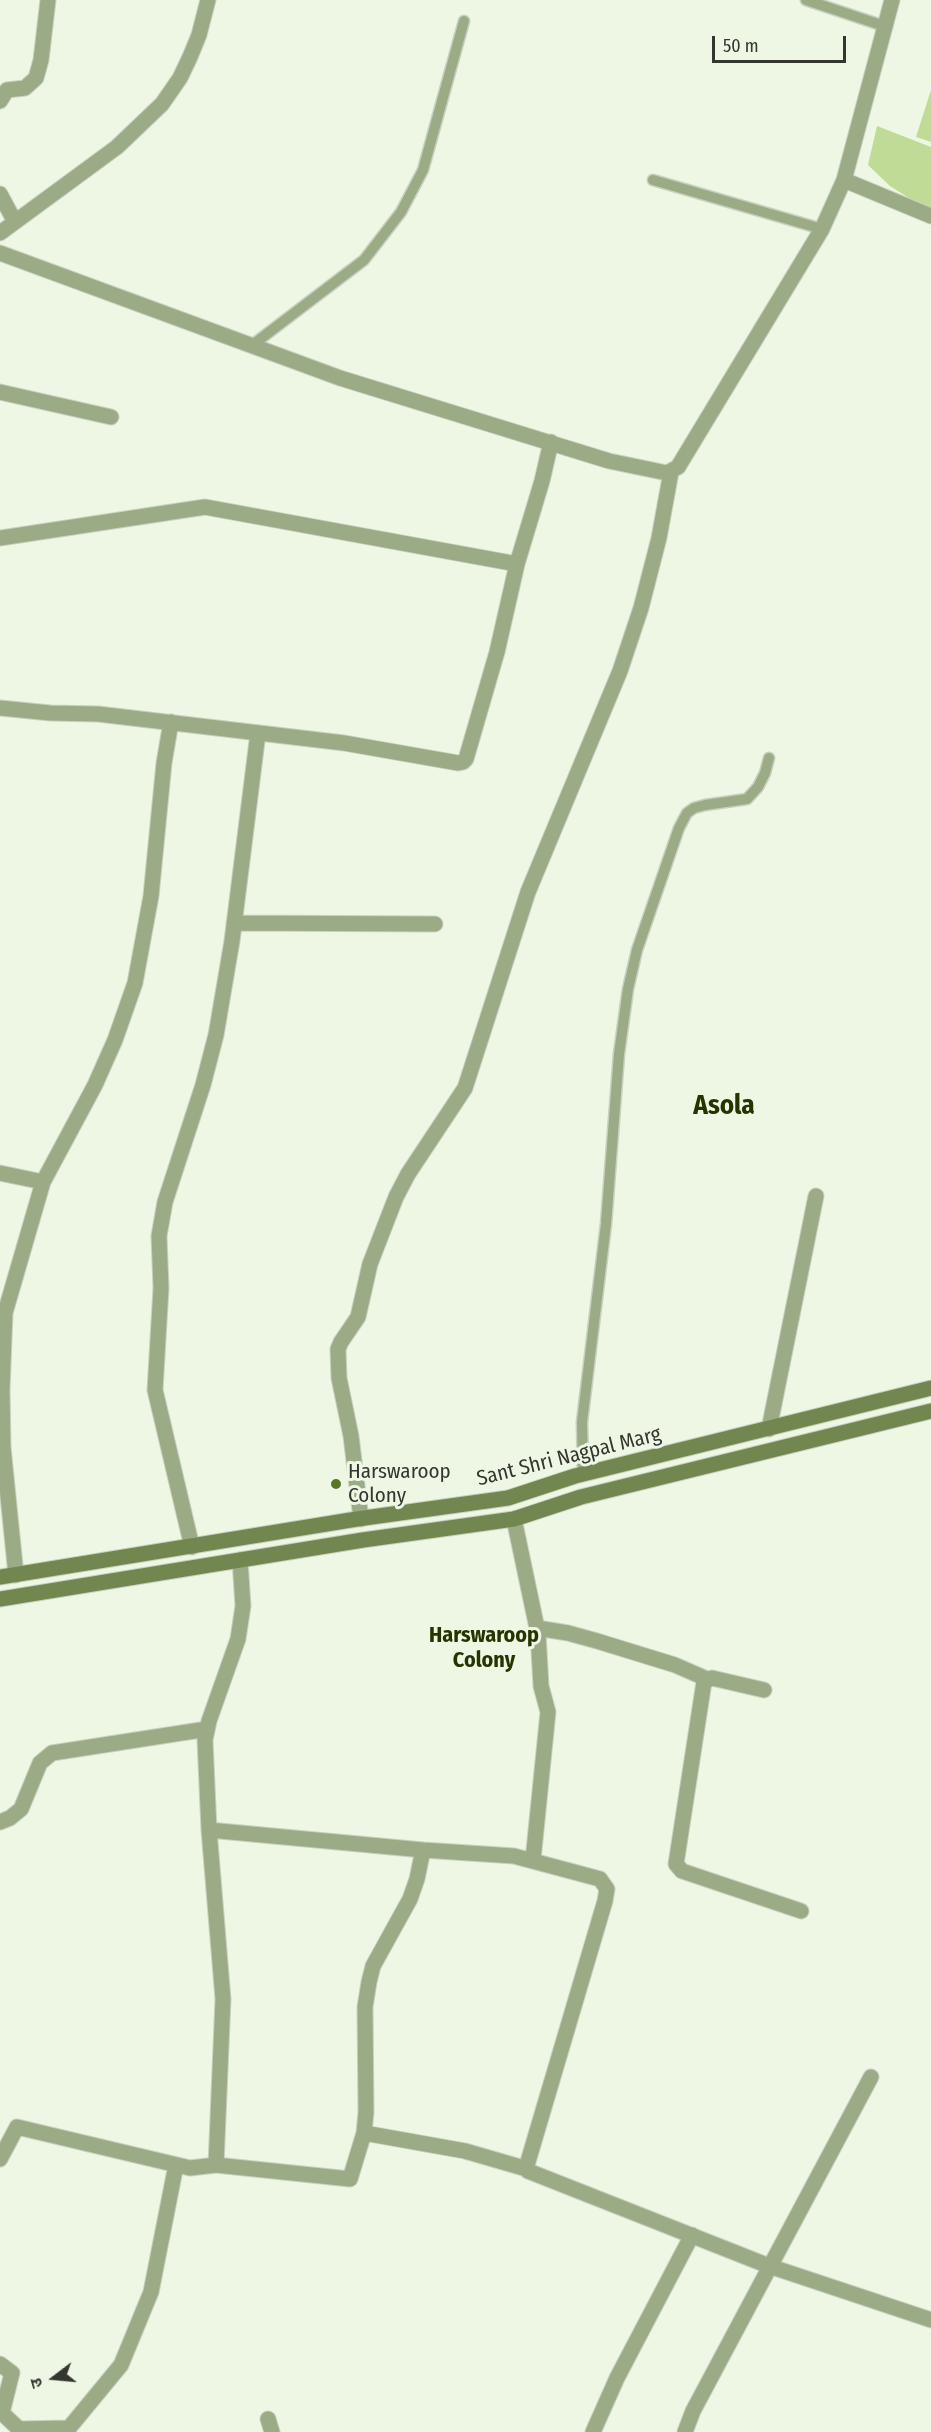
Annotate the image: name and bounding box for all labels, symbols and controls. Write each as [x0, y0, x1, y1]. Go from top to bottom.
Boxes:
scale bar [715, 24, 848, 62]
text: 50 m [723, 35, 759, 57]
district label: Asola [693, 1090, 755, 1122]
street label: Sant Shri Nagpal Marg [474, 1422, 664, 1492]
place label: Harswaroop Colony [348, 1459, 451, 1509]
marker: Harswaroop Colony [329, 1477, 343, 1491]
district label: Harswaroop Colony [429, 1623, 539, 1675]
north arrow [24, 2348, 84, 2408]
text: उ [26, 2376, 47, 2390]

